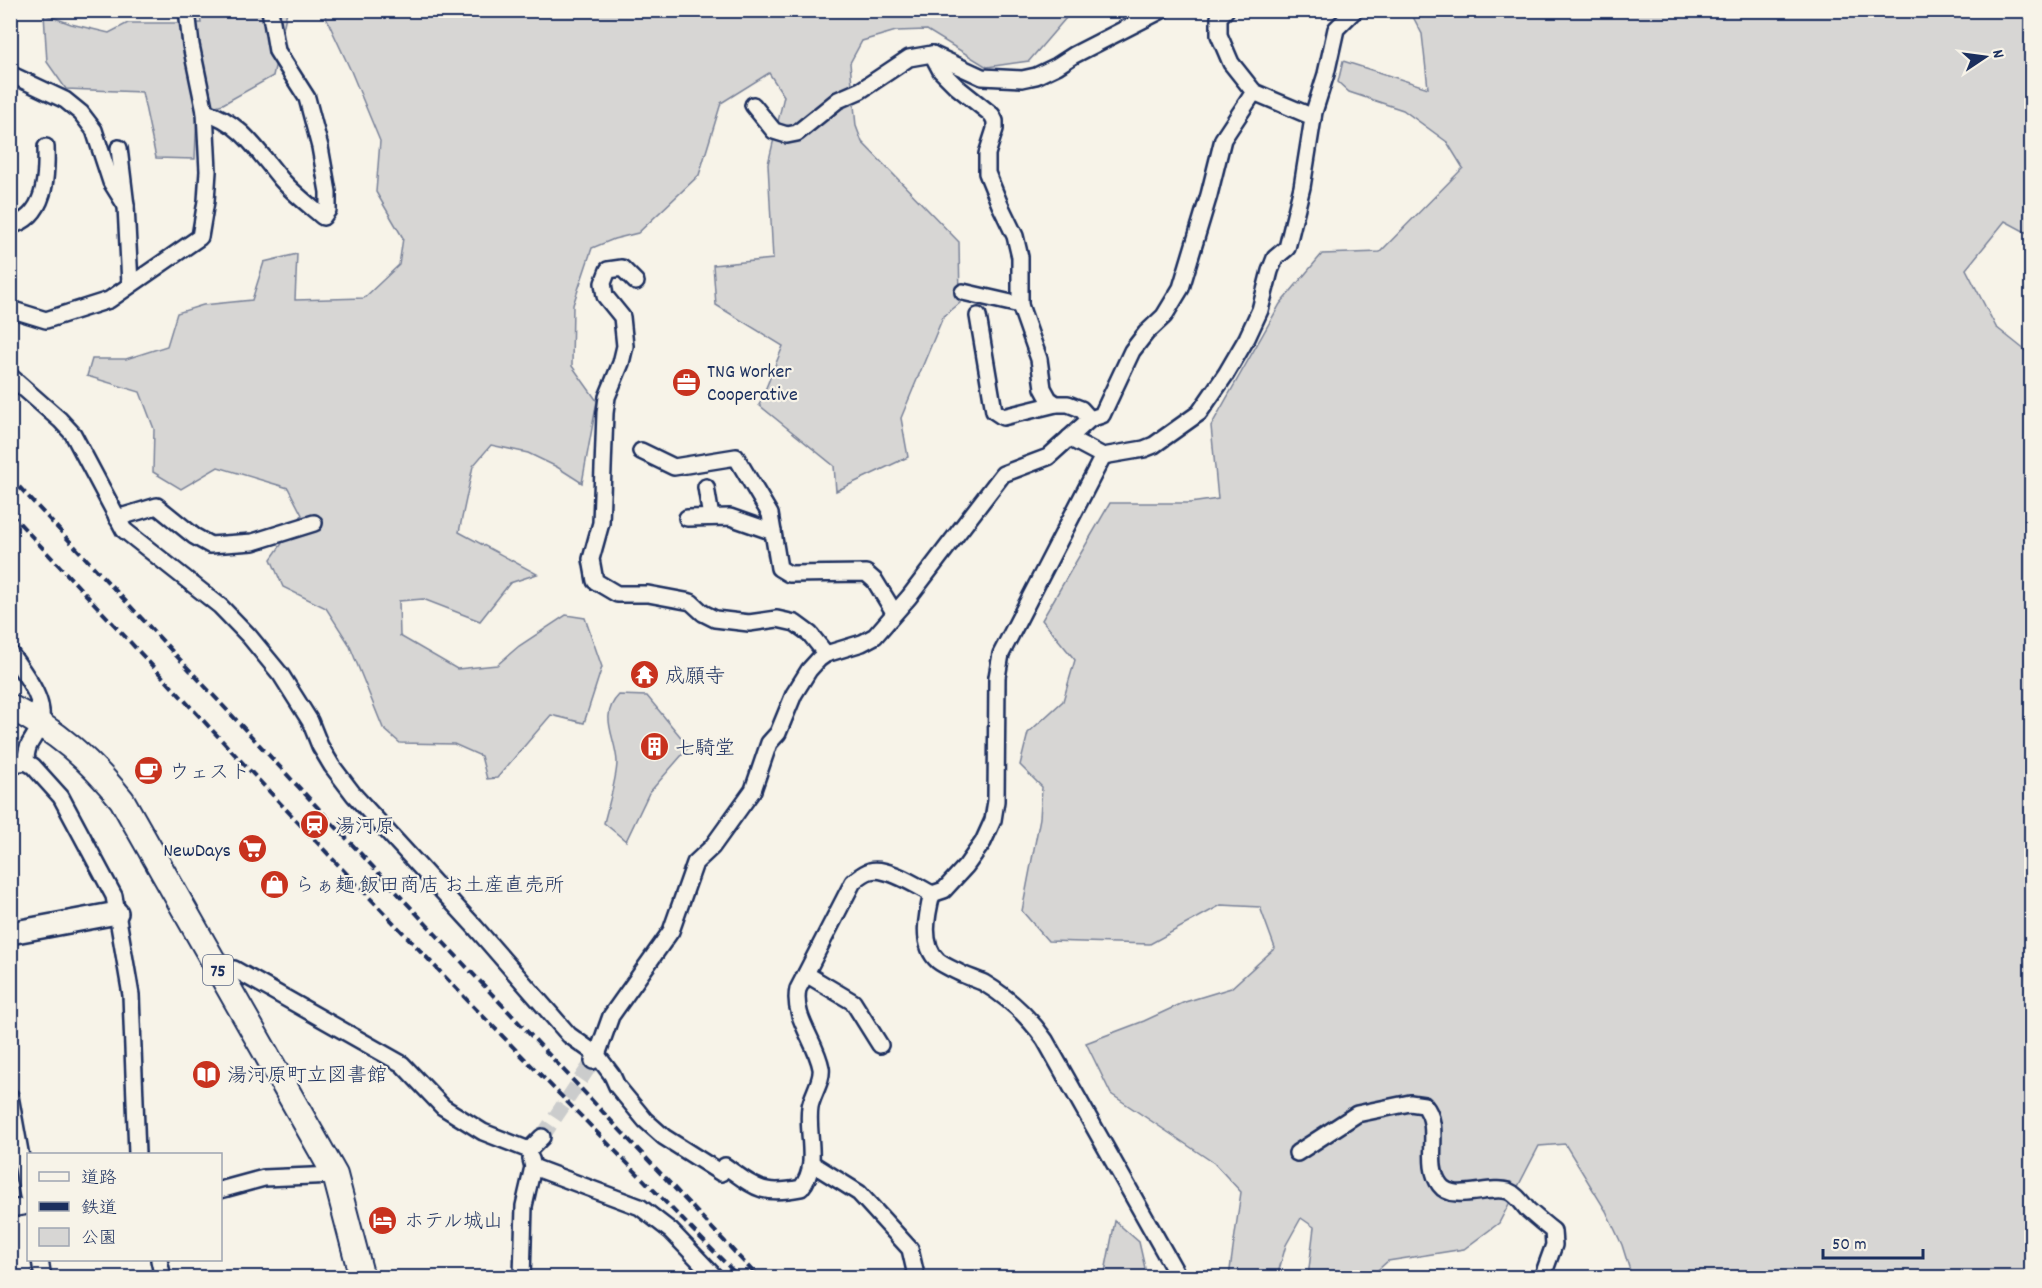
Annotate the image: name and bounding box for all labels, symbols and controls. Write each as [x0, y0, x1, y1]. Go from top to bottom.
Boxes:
north arrow [1955, 27, 2015, 87]
text: N [1985, 48, 2009, 61]
place label: TNG Worker Cooperative [707, 359, 798, 410]
office icon: TNG Worker Cooperative [670, 366, 702, 398]
temple icon: 成願寺 [628, 659, 660, 691]
place label: 成願寺 [665, 664, 725, 692]
building icon: 七騎堂 [638, 731, 670, 763]
place label: 七騎堂 [675, 736, 735, 764]
cafe icon: ウェスト [132, 755, 164, 787]
place label: ウェスト [169, 760, 251, 788]
station icon: 湯河原 [298, 809, 330, 841]
place label: 湯河原 [335, 814, 395, 842]
supermarket icon: NewDays [236, 833, 268, 865]
place label: NewDays [163, 838, 231, 866]
shop icon: らぁ麺 飯田商店 お土産直売所 [258, 868, 290, 900]
place label: らぁ麺 飯田商店 お土産直売所 [295, 873, 564, 901]
road number: 75 [203, 955, 233, 985]
library icon: 湯河原町立図書館 [190, 1058, 222, 1090]
place label: 湯河原町立図書館 [227, 1063, 387, 1091]
legend [27, 1153, 222, 1261]
text: 道路 [81, 1167, 117, 1192]
text: 鉄道 [81, 1197, 117, 1222]
hotel icon: ホテル城山 [367, 1204, 399, 1236]
place label: ホテル城山 [404, 1209, 503, 1237]
scale bar [1823, 1222, 1924, 1260]
text: 公園 [81, 1227, 117, 1252]
text: 50 m [1832, 1233, 1867, 1258]

